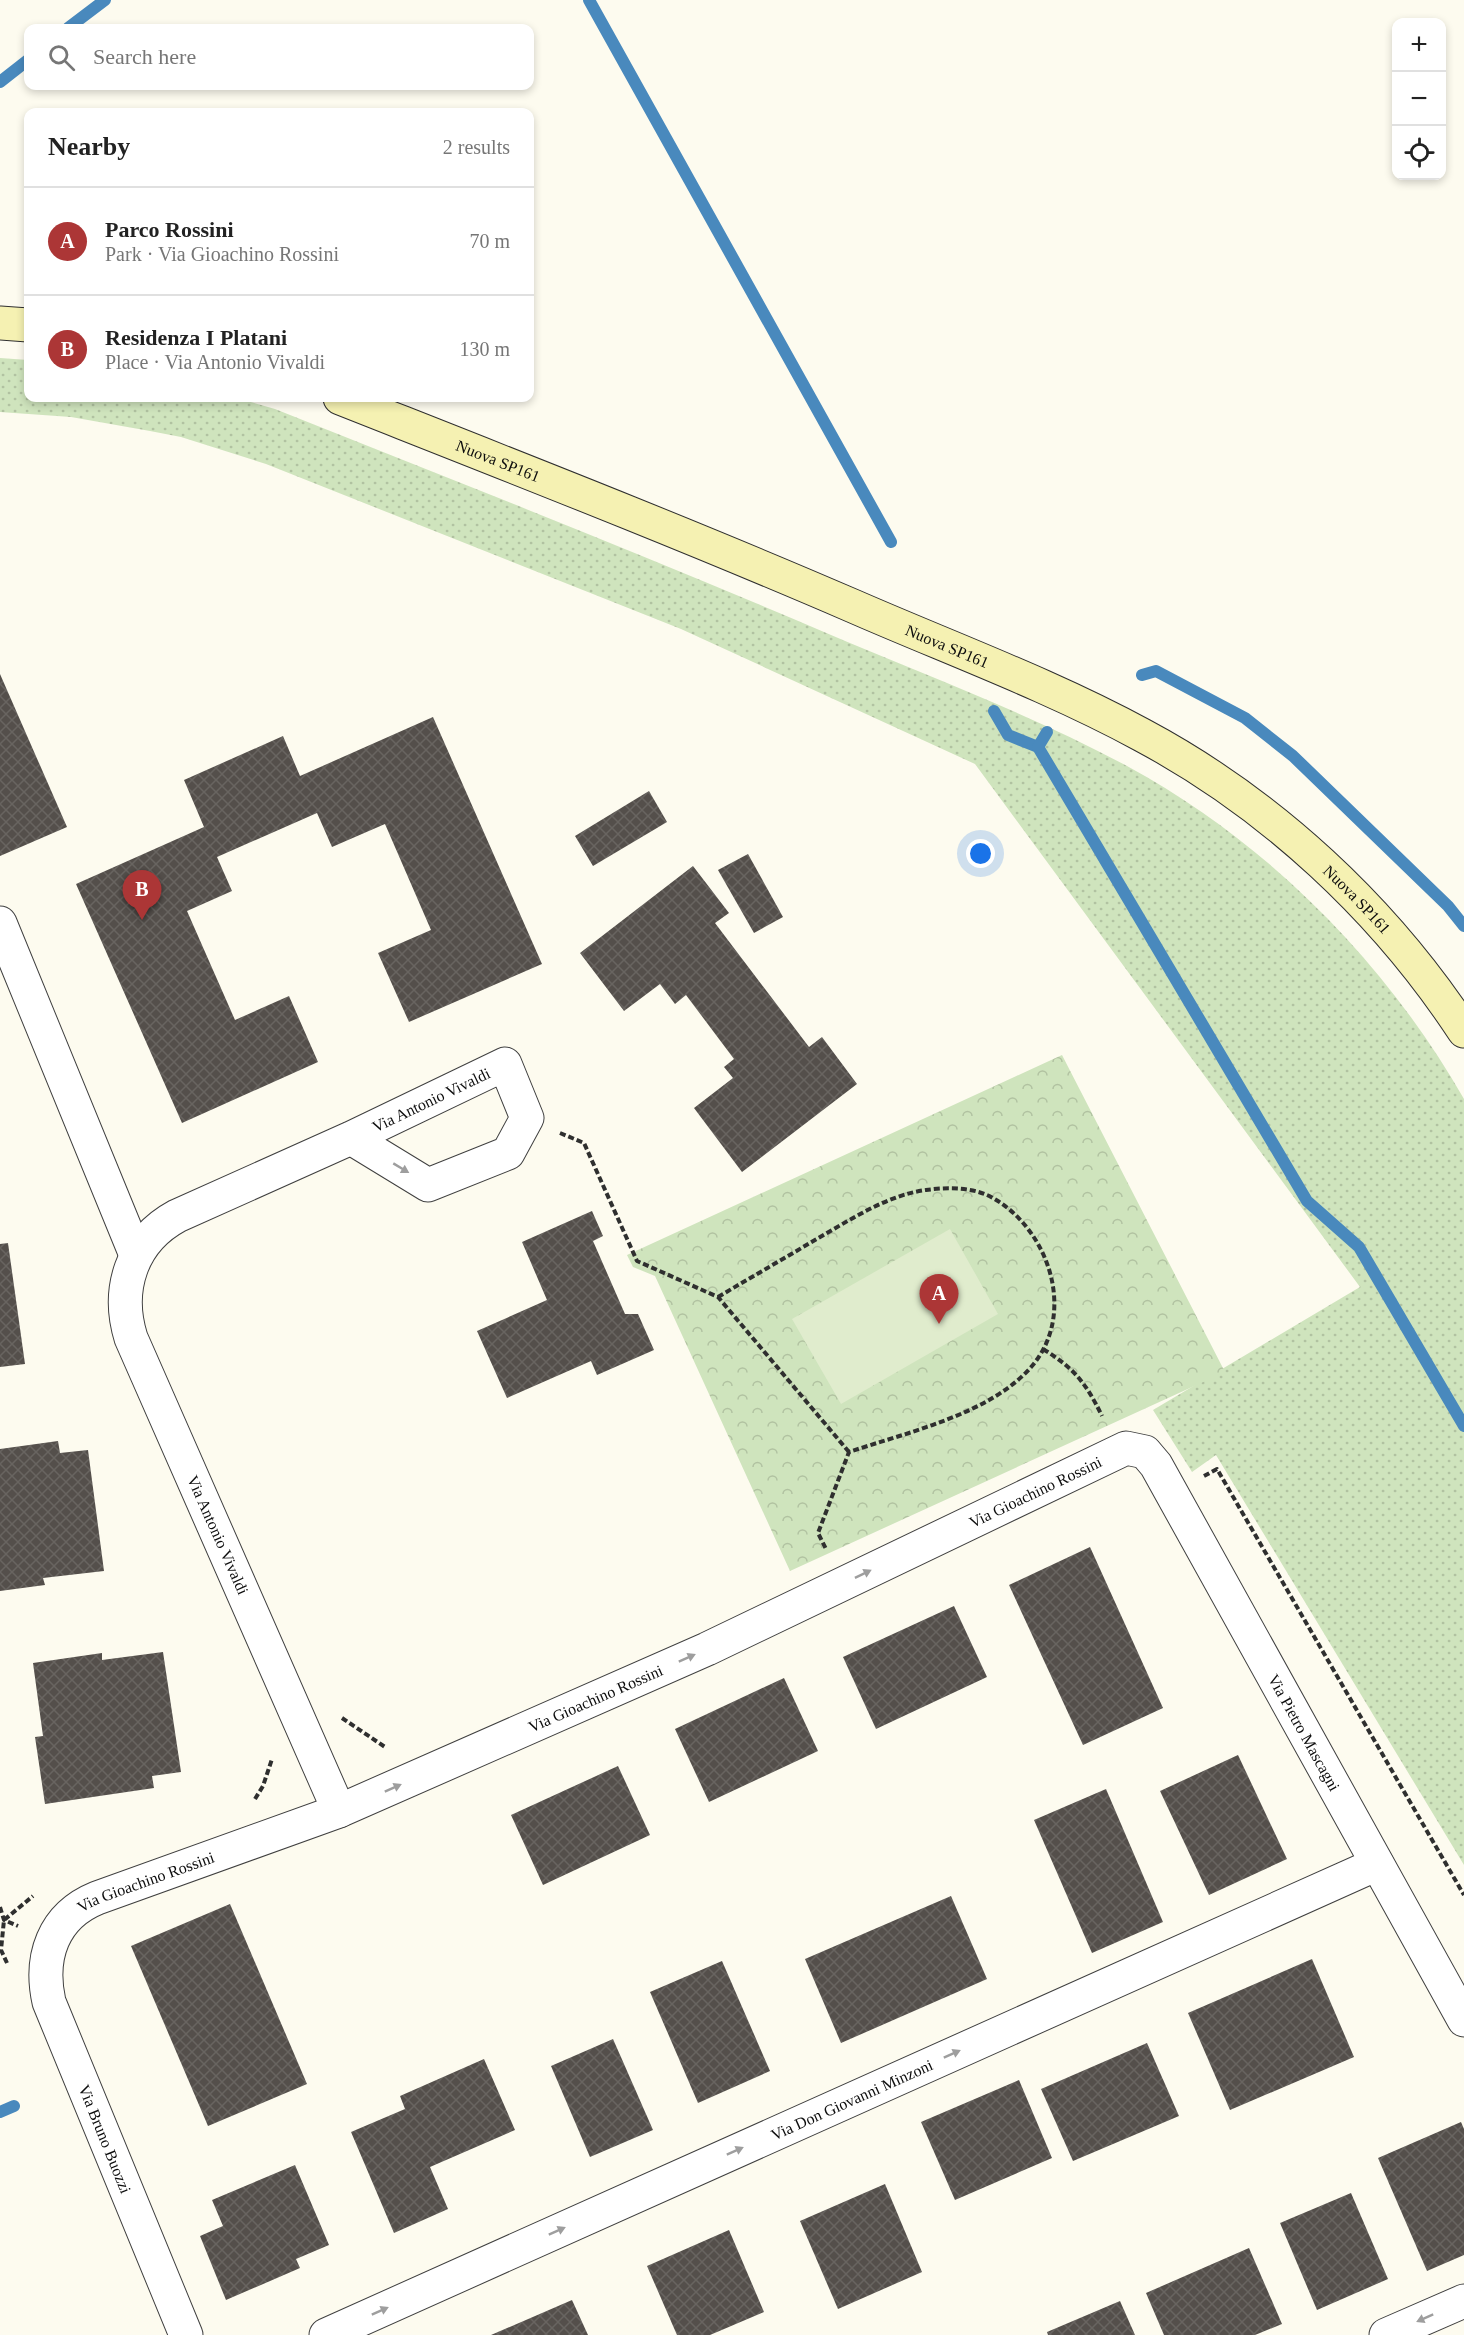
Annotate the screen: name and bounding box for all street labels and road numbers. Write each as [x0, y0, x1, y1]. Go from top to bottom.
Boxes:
street label: Nuova SP161 [454, 436, 542, 485]
street label: Nuova SP161 [903, 621, 991, 671]
street label: Nuova SP161 [1320, 861, 1394, 937]
street label: Via Antonio Vivaldi [369, 1064, 493, 1135]
street label: Via Gioachino Rossini [966, 1452, 1105, 1531]
street label: Via Antonio Vivaldi [184, 1473, 252, 1598]
street label: Via Gioachino Rossini [526, 1661, 666, 1735]
street label: Via Pietro Mascagni [1265, 1671, 1344, 1794]
street label: Via Gioachino Rossini [74, 1848, 217, 1915]
street label: Via Don Giovanni Minzoni [768, 2056, 936, 2143]
street label: Via Bruno Buozzi [75, 2082, 135, 2196]

